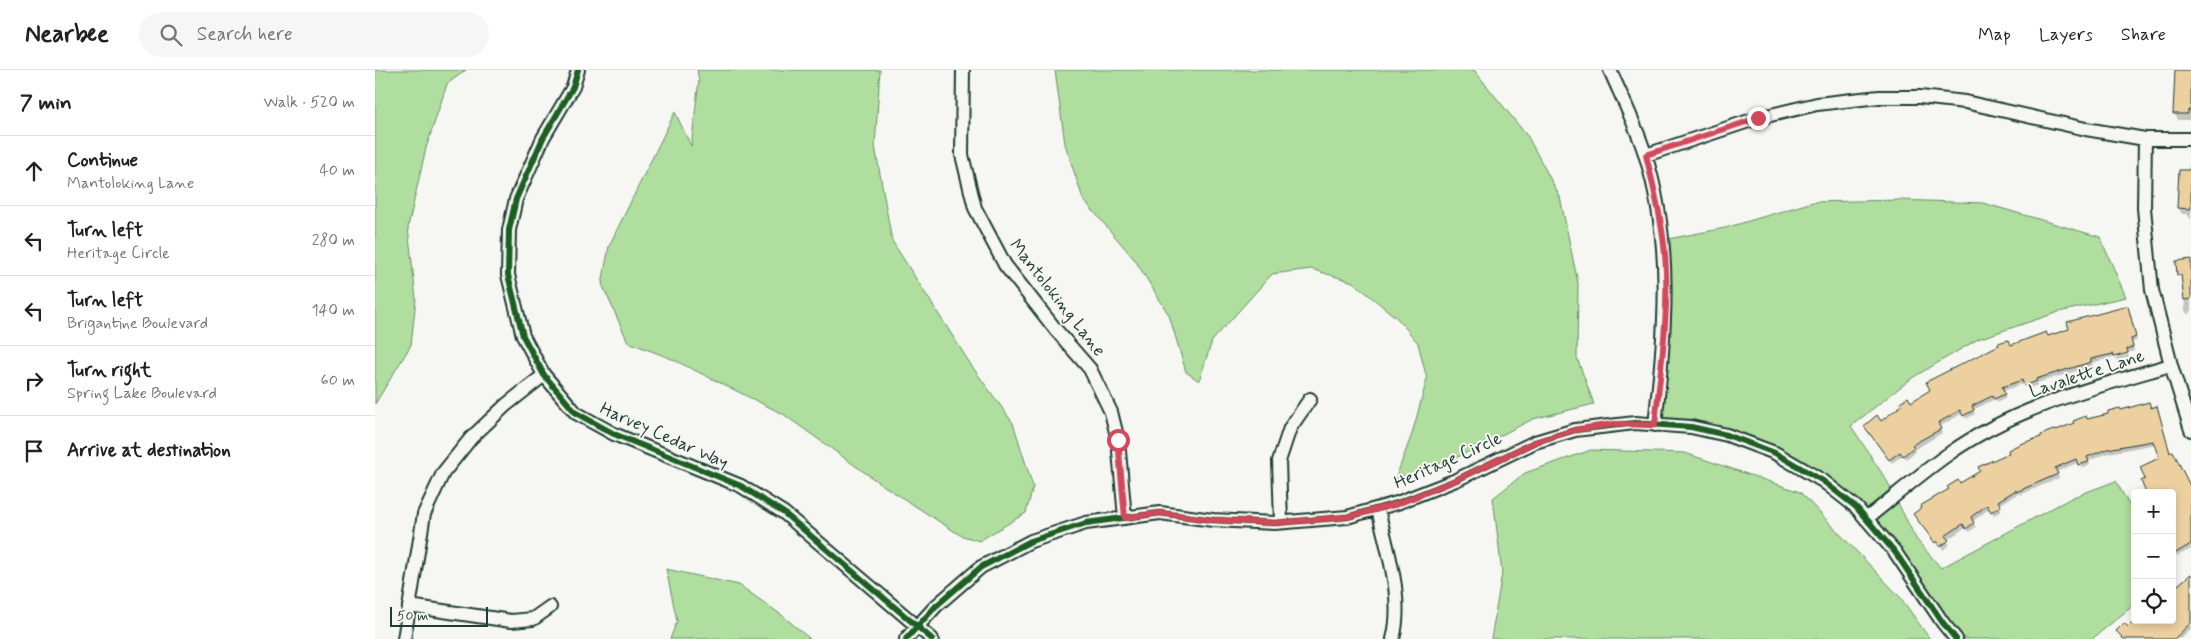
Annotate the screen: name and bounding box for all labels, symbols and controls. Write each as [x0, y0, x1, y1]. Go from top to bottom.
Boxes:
search box [139, 12, 489, 57]
text: Nearbee [25, 19, 109, 50]
icon: search [157, 21, 185, 49]
text: Search here [197, 22, 293, 47]
text: Map [1978, 23, 2011, 47]
text: Layers [2039, 23, 2093, 47]
text: Share [2121, 23, 2166, 47]
text: 7 min [20, 89, 72, 117]
text: Walk · 520 m [263, 92, 355, 113]
route end [1747, 107, 1770, 130]
text: Continue [67, 148, 138, 173]
icon: ahead [20, 157, 48, 185]
text: 40 m [319, 160, 355, 181]
text: Mantoloking Lane [67, 173, 194, 194]
text: Turn left [67, 218, 143, 243]
icon: left [20, 227, 48, 255]
text: 280 m [312, 230, 355, 251]
street label: Mantoloking Lane [1003, 234, 1111, 362]
text: Heritage Circle [67, 243, 170, 264]
text: Turn left [67, 288, 143, 313]
icon: left [20, 297, 48, 325]
text: 140 m [311, 300, 355, 321]
text: Brigantine Boulevard [67, 313, 208, 334]
street label: Lavalette Lane [2026, 344, 2148, 404]
text: Turn right [67, 358, 151, 383]
icon: right [20, 367, 48, 395]
text: 60 m [321, 370, 355, 391]
text: Spring Lake Boulevard [67, 383, 217, 404]
street label: Harvey Cedar Way [596, 397, 732, 475]
street label: Heritage Circle [1390, 427, 1506, 495]
route start [1107, 429, 1130, 452]
icon: arrive [20, 437, 48, 465]
text: Arrive at destination [67, 438, 231, 463]
map controls [2131, 489, 2176, 624]
button: + [2131, 489, 2176, 534]
button: − [2131, 534, 2176, 579]
button: locate [2131, 579, 2176, 624]
scale bar [390, 604, 487, 627]
text: 50 m [397, 607, 428, 625]

